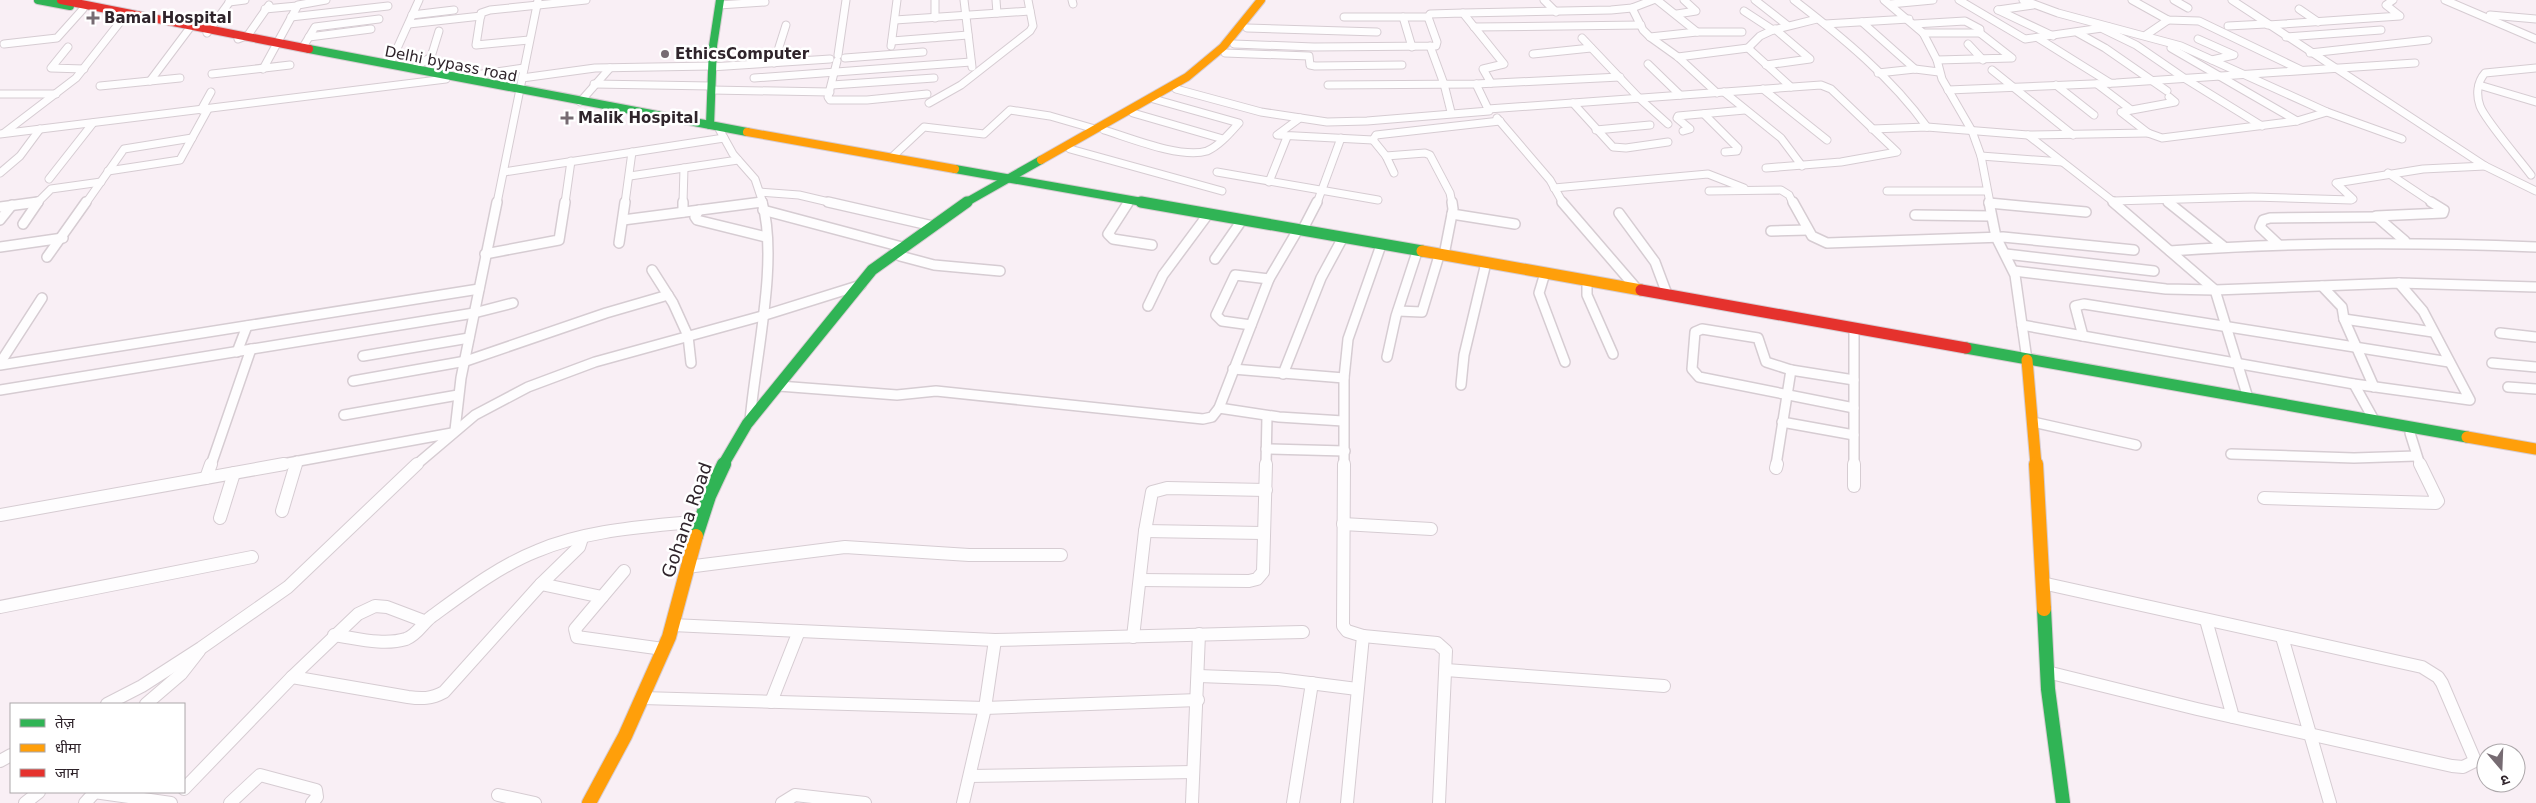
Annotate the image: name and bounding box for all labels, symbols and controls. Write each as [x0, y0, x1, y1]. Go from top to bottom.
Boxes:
place label: Bamal Hospital [104, 9, 232, 27]
marker: Bamal Hospital [86, 11, 100, 25]
street label: Delhi bypass road [383, 42, 519, 86]
place label: EthicsComputer [675, 45, 810, 63]
marker: EthicsComputer [659, 48, 671, 60]
place label: Malik Hospital [578, 109, 699, 127]
marker: Malik Hospital [560, 111, 574, 125]
street label: Gohana Road [657, 459, 716, 580]
legend [10, 703, 185, 793]
text: तेज़ [55, 714, 76, 732]
text: धीमा [55, 739, 82, 757]
north arrow [2476, 743, 2526, 793]
text: जाम [55, 764, 80, 782]
text: उ [2498, 771, 2512, 789]

